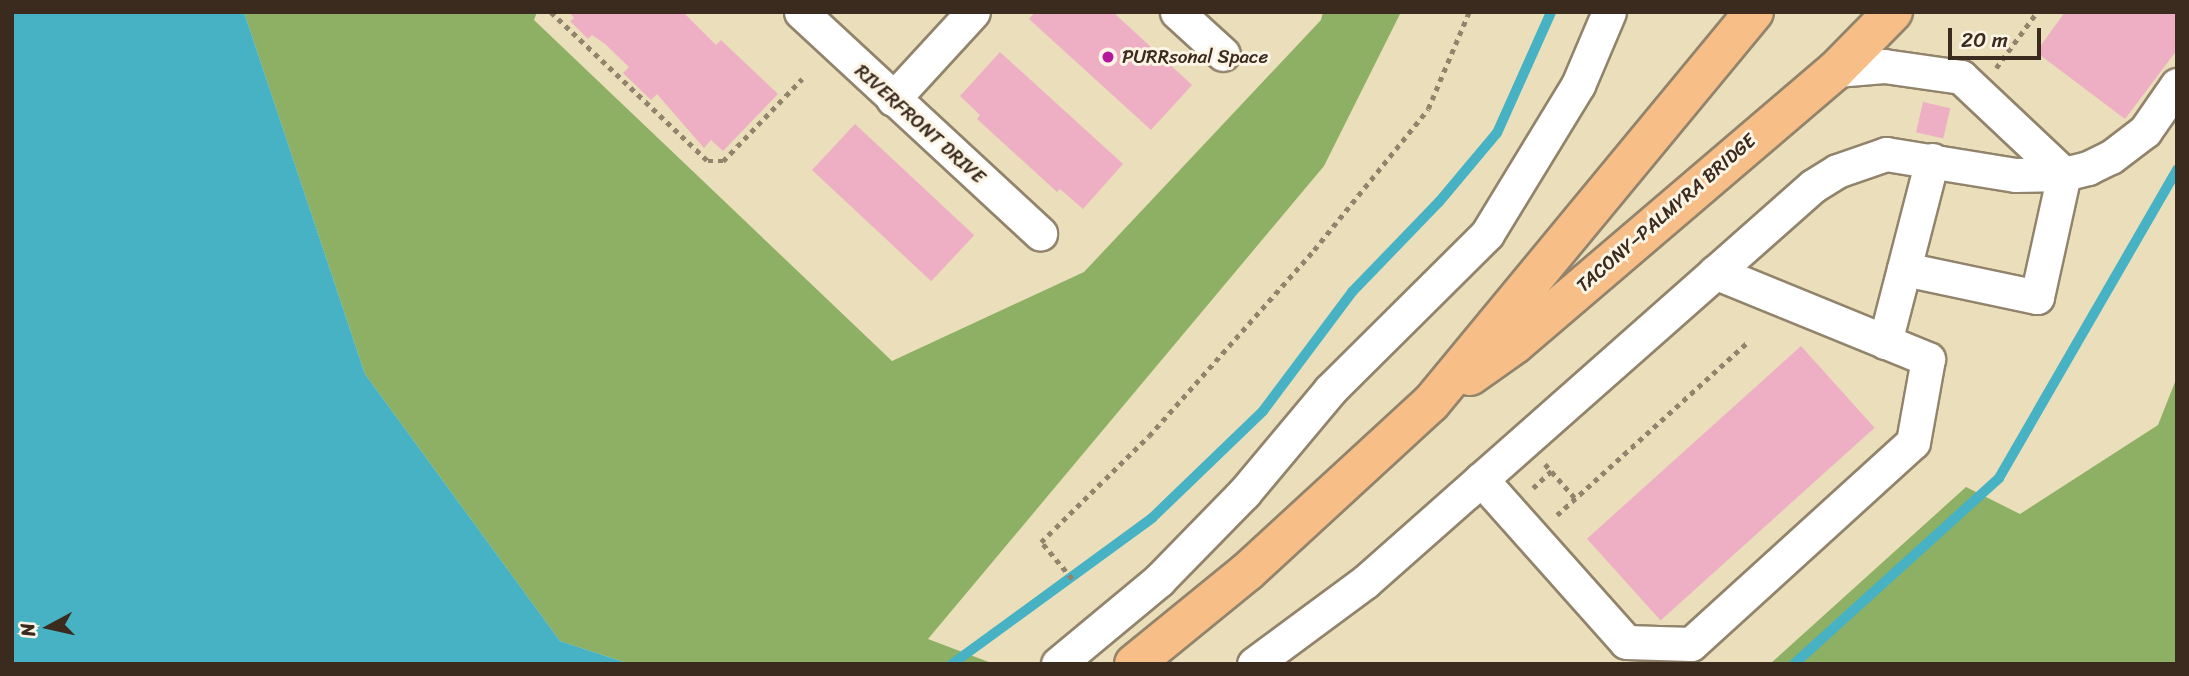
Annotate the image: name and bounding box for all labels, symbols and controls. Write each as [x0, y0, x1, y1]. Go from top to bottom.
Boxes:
scale bar [1951, 14, 2044, 58]
text: 20 m [1961, 21, 2008, 59]
place label: PURRsonal Space [1122, 46, 1268, 68]
marker: PURRsonal Space [1100, 49, 1116, 65]
street label: RIVERFRONT DRIVE [850, 59, 990, 189]
street label: TACONY–PALMYRA BRIDGE [1571, 128, 1761, 298]
north arrow [14, 592, 84, 662]
text: N [10, 621, 45, 639]

